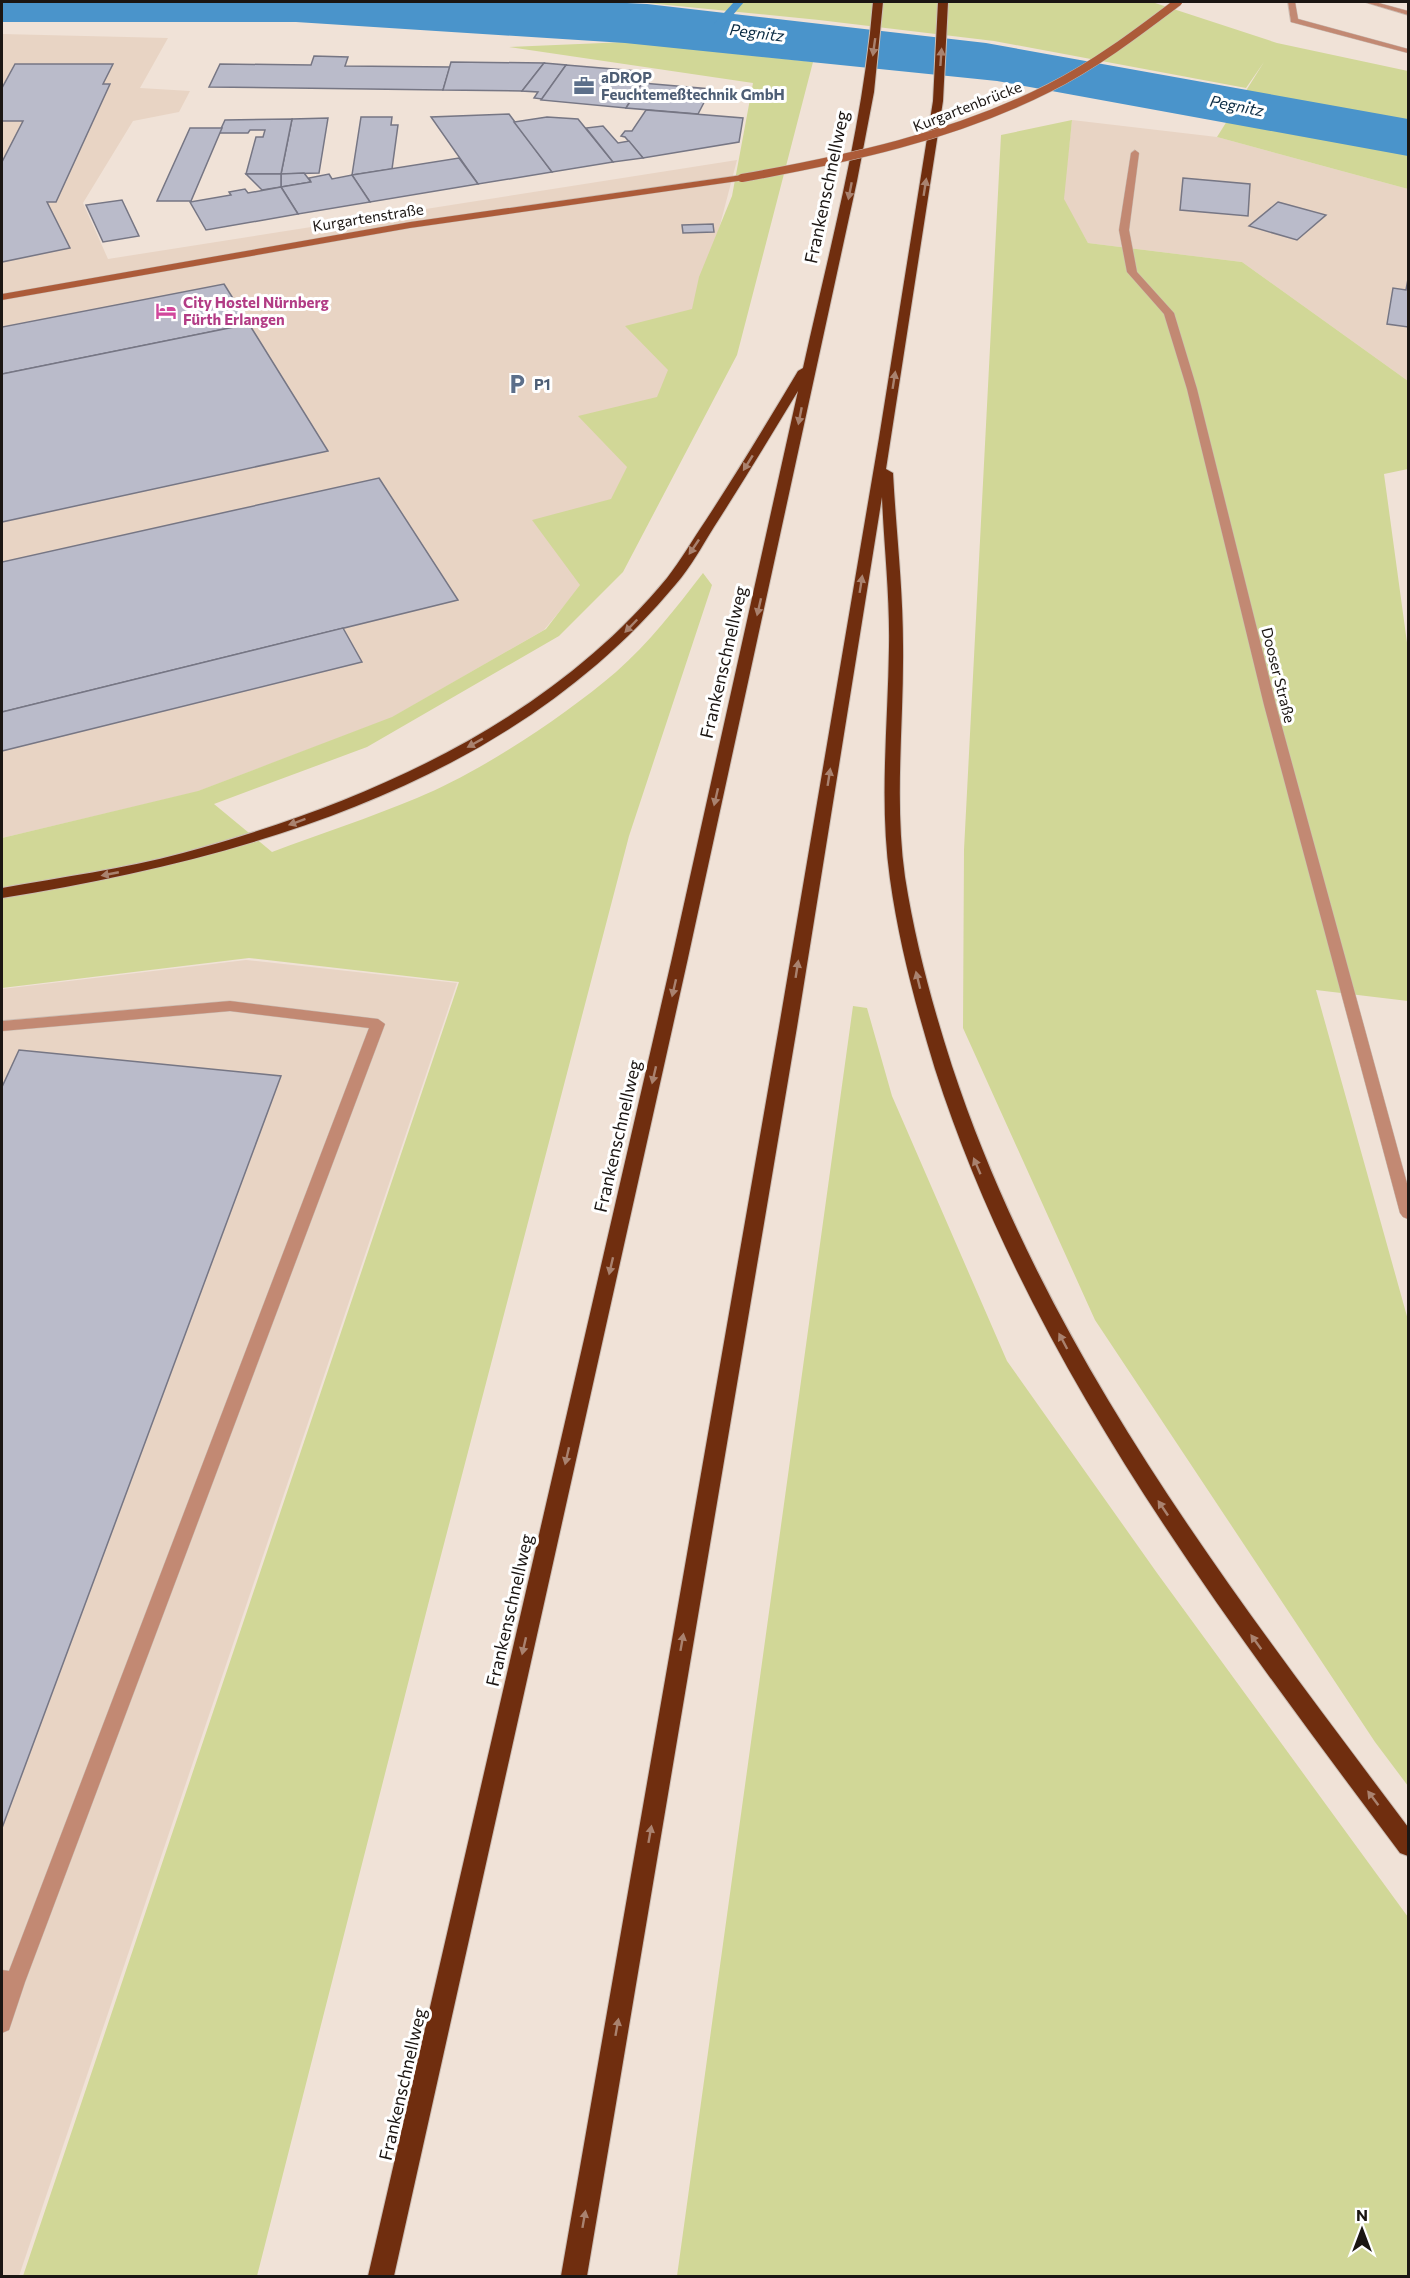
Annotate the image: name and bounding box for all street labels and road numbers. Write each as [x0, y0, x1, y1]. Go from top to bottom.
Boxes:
street label: Kurgartenbrücke [910, 77, 1024, 135]
street label: Frankenschnellweg [799, 108, 853, 265]
street label: Kurgartenstraße [311, 199, 425, 235]
street label: Frankenschnellweg [695, 583, 751, 740]
street label: Dooser Straße [1258, 625, 1300, 725]
street label: Frankenschnellweg [589, 1057, 645, 1214]
street label: Frankenschnellweg [481, 1531, 537, 1688]
street label: Frankenschnellweg [374, 2005, 430, 2162]

